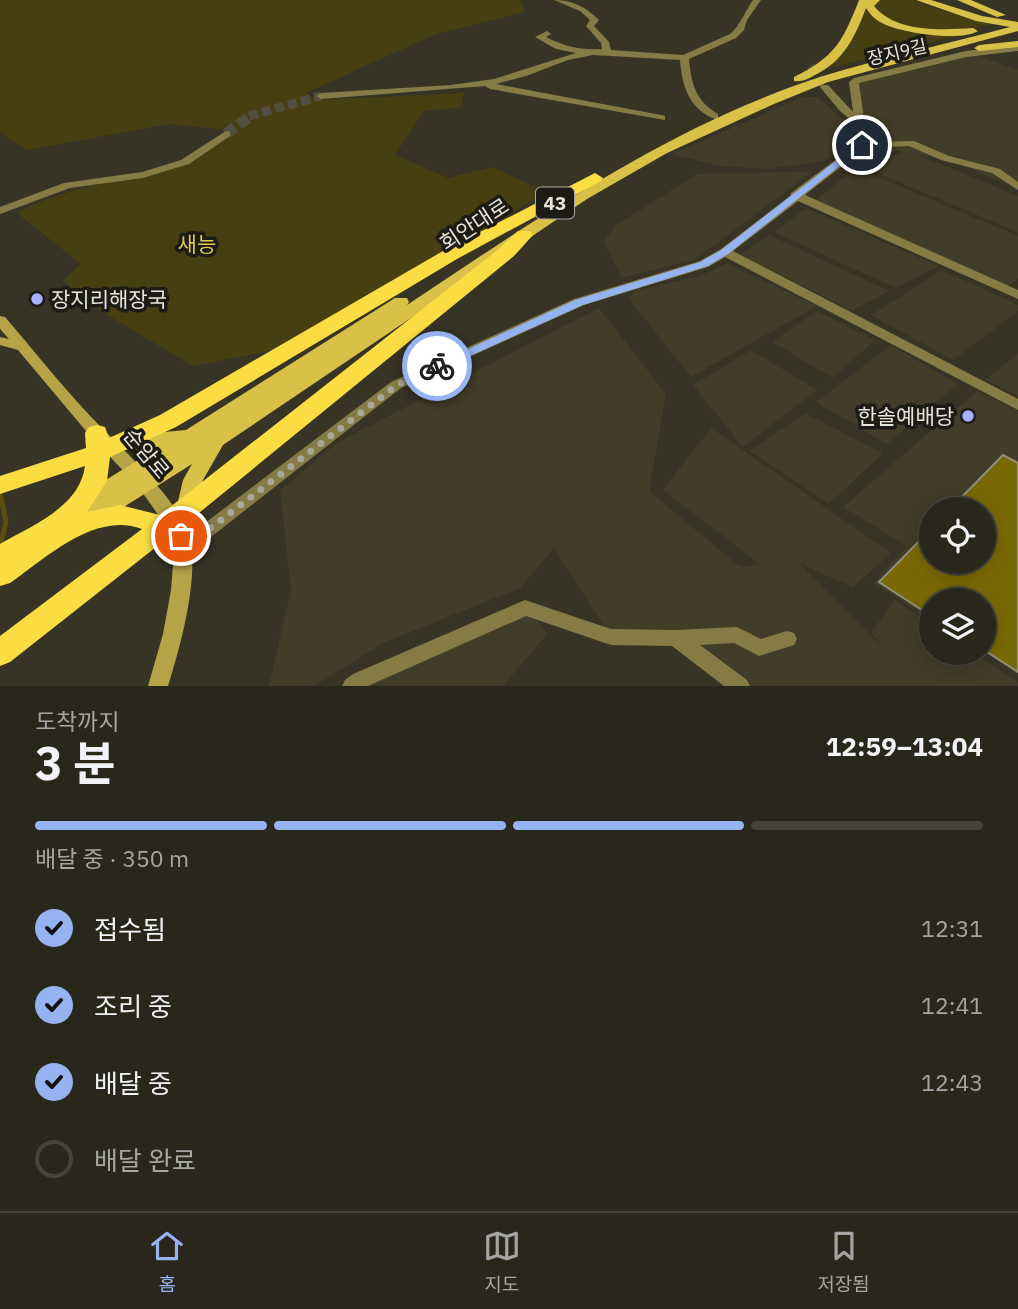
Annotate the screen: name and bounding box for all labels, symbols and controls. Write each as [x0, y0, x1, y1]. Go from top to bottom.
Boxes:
street label: 장지9길 [865, 34, 929, 70]
pin [832, 115, 892, 175]
icon: home [843, 126, 881, 164]
road number: 43 [536, 188, 574, 218]
street label: 회안대로 [434, 191, 514, 257]
park label: 새능 [178, 230, 216, 258]
place label: 장지리해장국 [51, 285, 167, 313]
marker: 장지리해장국 [29, 291, 45, 307]
courier [402, 331, 472, 401]
icon: bike [418, 347, 456, 385]
place label: 한솔예배당 [857, 402, 954, 430]
marker: 한솔예배당 [960, 408, 976, 424]
street label: 순암로 [118, 422, 176, 484]
map controls [919, 497, 996, 665]
button: locate [919, 497, 996, 574]
pin [151, 506, 211, 566]
icon: bag [162, 517, 200, 555]
button: layers [919, 588, 996, 665]
text: 도착까지 [35, 706, 120, 736]
text: 12:59–13:04 [826, 729, 983, 763]
text: 3 분 [35, 733, 116, 793]
text: 배달 중 · 350 m [35, 843, 189, 873]
icon: check [35, 909, 73, 947]
text: 접수됨 [94, 912, 166, 946]
text: 12:31 [921, 913, 983, 943]
icon: check [35, 986, 73, 1024]
text: 조리 중 [94, 989, 172, 1023]
text: 12:41 [921, 990, 983, 1020]
icon: check [35, 1063, 73, 1101]
text: 배달 중 [94, 1066, 172, 1100]
text: 12:43 [921, 1067, 983, 1097]
text: 배달 완료 [94, 1143, 196, 1177]
tab: 홈 [148, 1227, 186, 1296]
tab: 지도 [483, 1227, 521, 1296]
tab: 저장됨 [817, 1227, 870, 1296]

